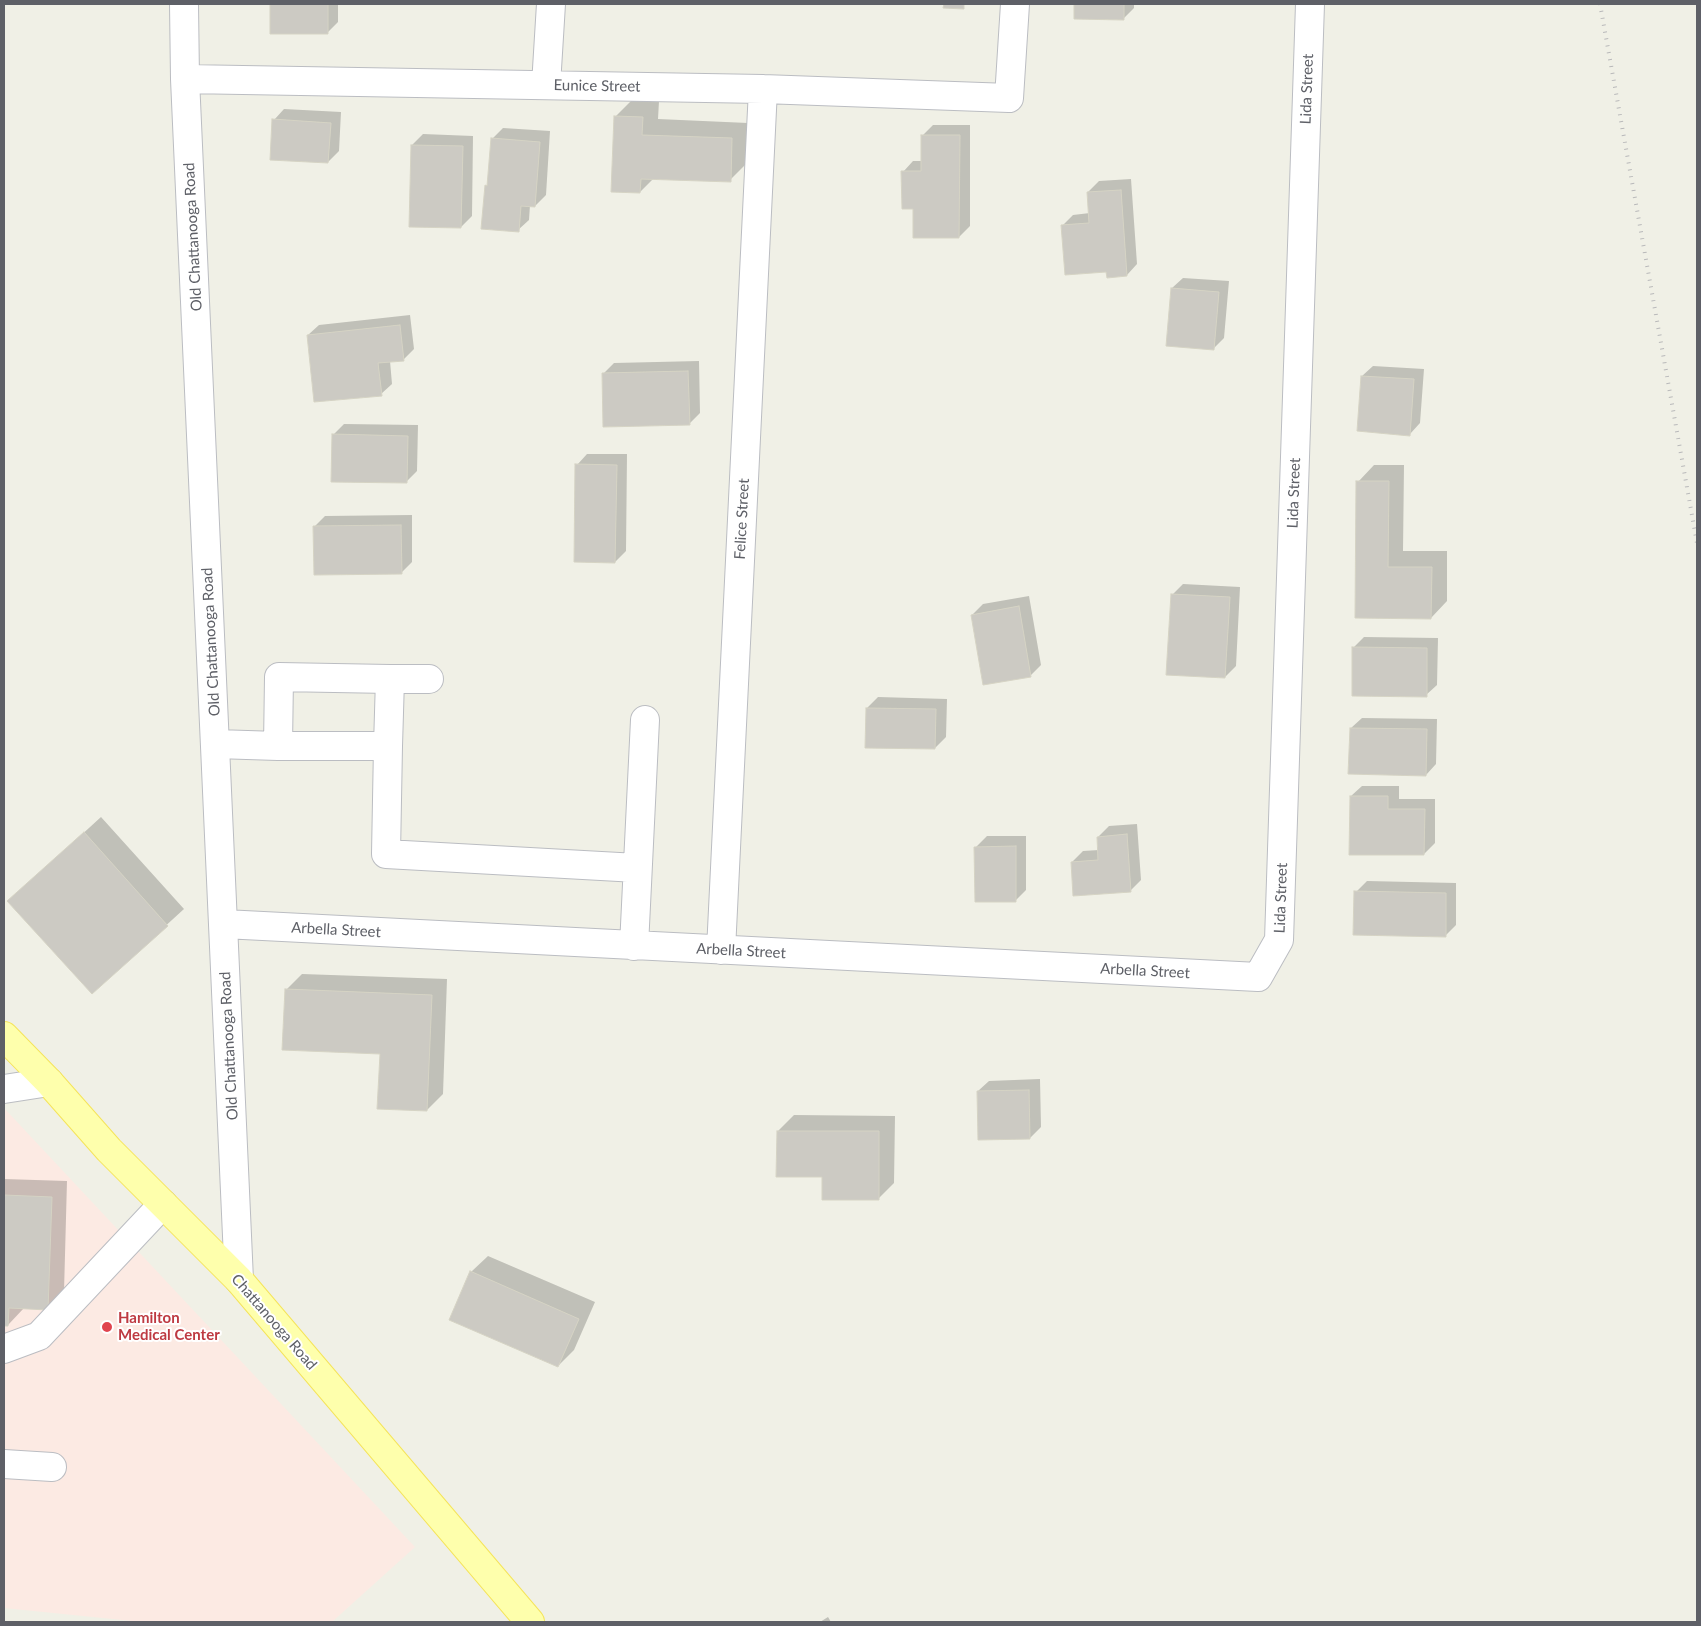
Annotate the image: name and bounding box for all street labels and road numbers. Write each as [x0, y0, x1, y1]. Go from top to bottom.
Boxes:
street label: Lida Street [1297, 53, 1317, 125]
street label: Eunice Street [553, 76, 641, 96]
street label: Old Chattanooga Road [180, 162, 206, 312]
street label: Lida Street [1284, 457, 1304, 529]
street label: Felice Street [731, 478, 753, 560]
street label: Old Chattanooga Road [198, 567, 224, 717]
street label: Lida Street [1271, 862, 1291, 934]
street label: Arbella Street [291, 919, 381, 941]
street label: Arbella Street [696, 940, 786, 962]
street label: Arbella Street [1100, 960, 1190, 982]
street label: Old Chattanooga Road [216, 971, 242, 1121]
street label: Chattanooga Road [227, 1270, 321, 1374]

